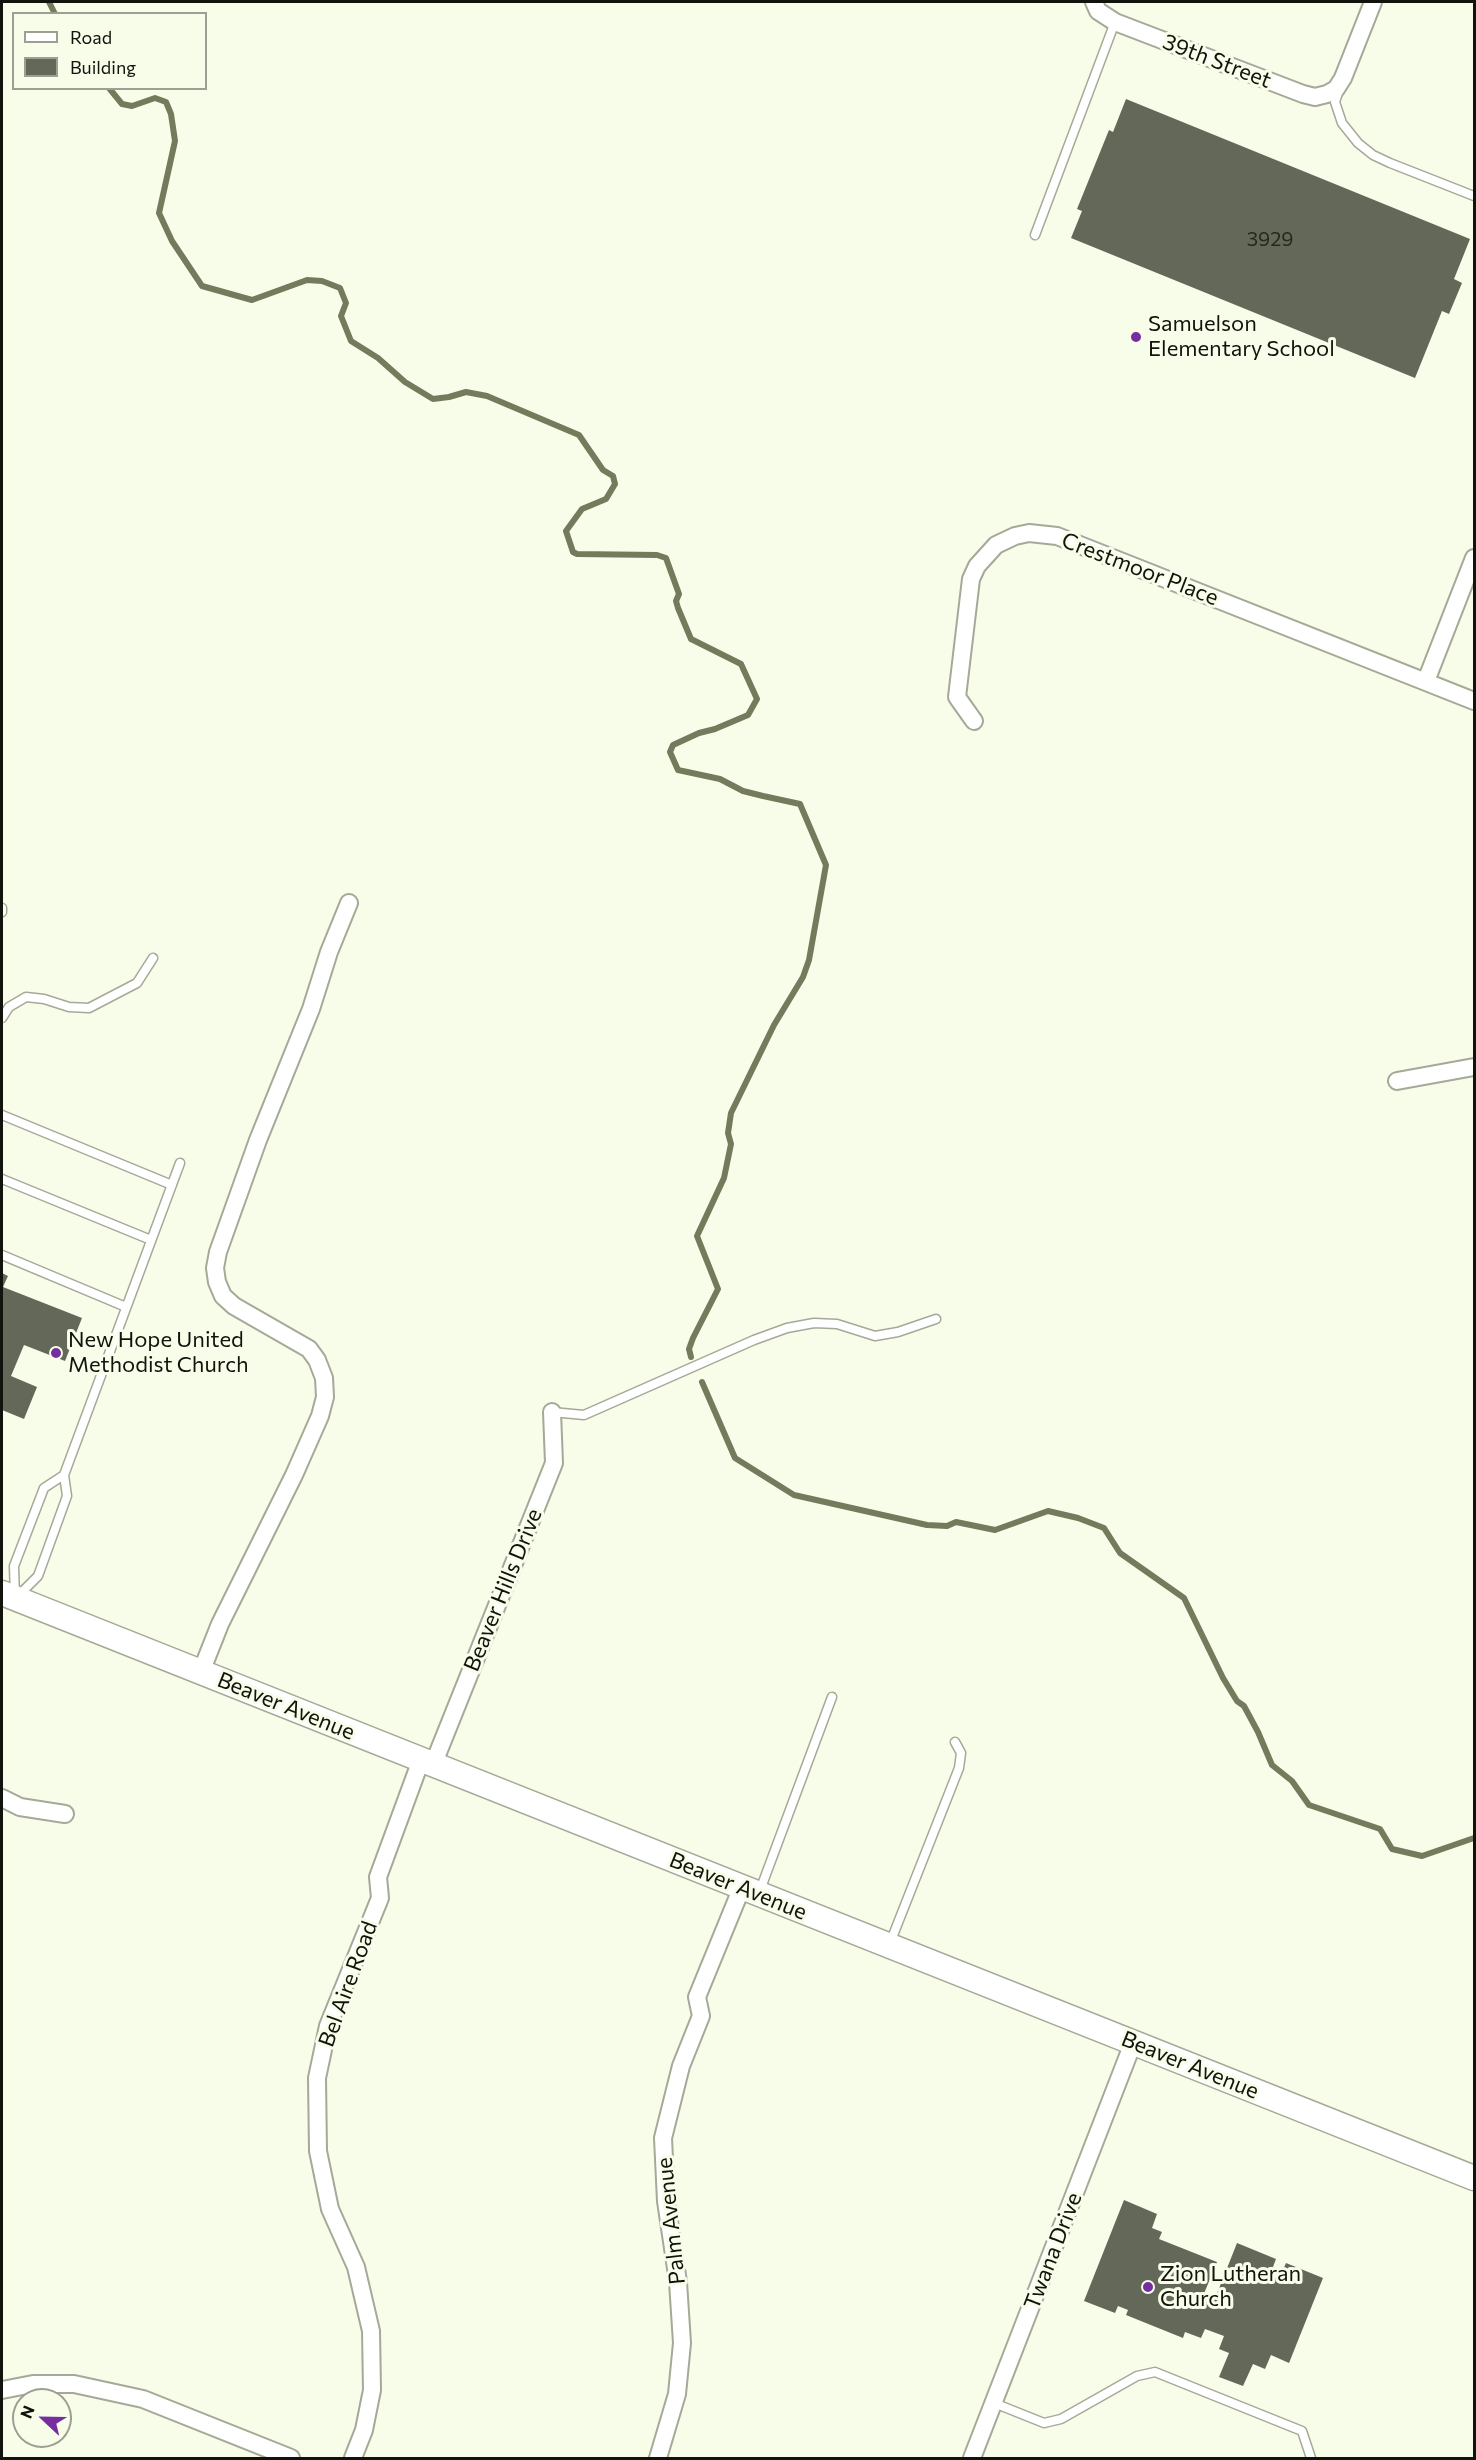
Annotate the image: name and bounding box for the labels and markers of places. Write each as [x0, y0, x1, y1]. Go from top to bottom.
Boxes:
place label: Samuelson Elementary School [1148, 311, 1335, 362]
marker: Samuelson Elementary School [1129, 330, 1143, 344]
place label: New Hope United Methodist Church [68, 1327, 249, 1378]
marker: New Hope United Methodist Church [49, 1346, 63, 1360]
place label: Zion Lutheran Church [1160, 2261, 1301, 2312]
marker: Zion Lutheran Church [1141, 2280, 1155, 2294]

